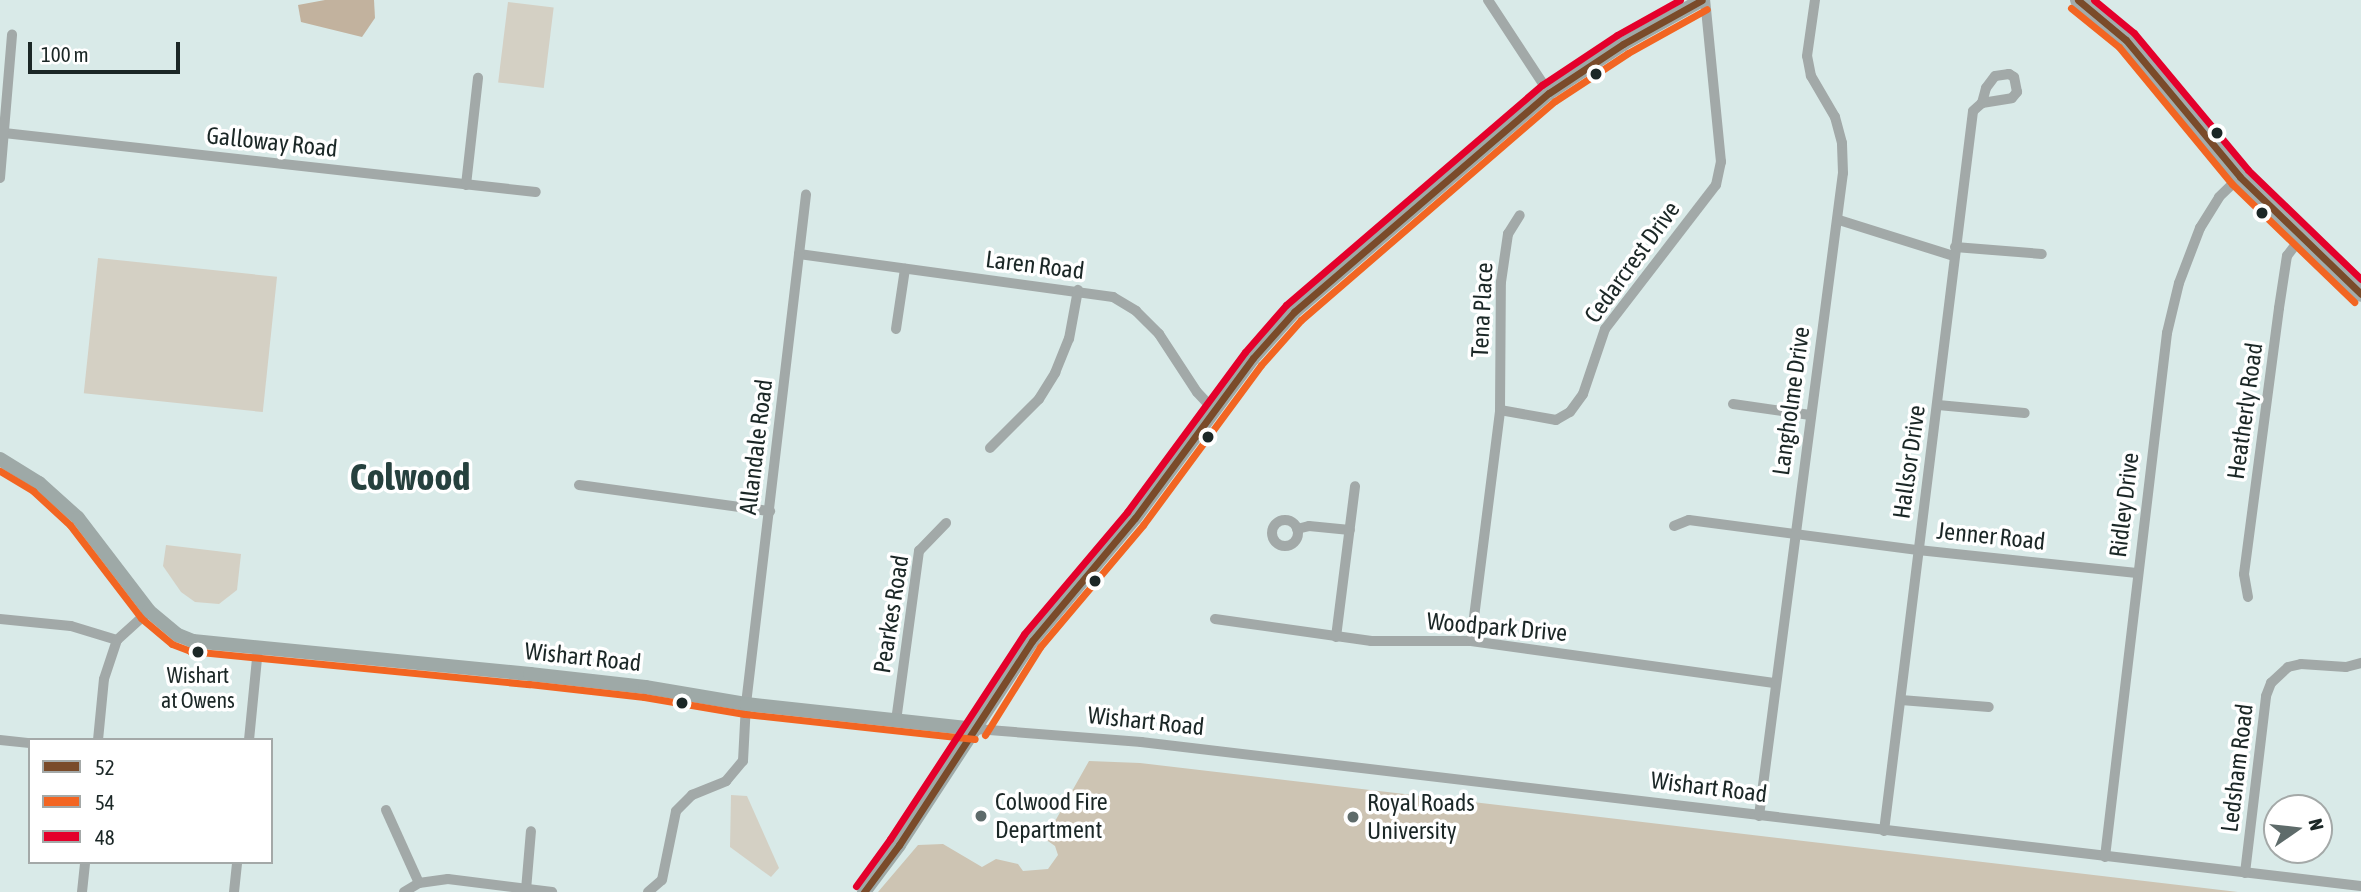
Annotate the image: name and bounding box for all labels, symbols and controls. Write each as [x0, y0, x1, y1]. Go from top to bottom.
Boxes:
scale bar [32, 28, 184, 72]
text: 100 m [41, 42, 89, 66]
unlabelled marker [1589, 67, 1603, 81]
street label: Galloway Road [205, 121, 339, 163]
unlabelled marker [2210, 126, 2224, 140]
street label: Cedarcrest Drive [1578, 196, 1686, 328]
unlabelled marker [2255, 206, 2269, 220]
street label: Laren Road [984, 245, 1086, 285]
street label: Tena Place [1465, 262, 1499, 358]
street label: Langholme Drive [1766, 325, 1816, 477]
street label: Heatherly Road [2221, 341, 2269, 481]
street label: Allandale Road [733, 378, 779, 516]
street label: Hallsor Drive [1887, 403, 1931, 521]
unlabelled marker [1201, 430, 1215, 444]
street label: Ridley Drive [2103, 451, 2145, 559]
district label: Colwood [350, 454, 470, 500]
street label: Jenner Road [1935, 516, 2047, 556]
street label: Pearkes Road [867, 553, 915, 675]
unlabelled marker [1088, 574, 1102, 588]
street label: Woodpark Drive [1426, 607, 1568, 647]
street label: Wishart Road [523, 637, 643, 677]
marker: Wishart at Owens [191, 645, 205, 659]
place label: Wishart at Owens [161, 662, 235, 714]
unlabelled marker [675, 696, 689, 710]
street label: Wishart Road [1086, 701, 1206, 741]
street label: Ledsham Road [2215, 702, 2259, 834]
legend [28, 738, 273, 864]
text: 52 [95, 755, 115, 779]
street label: Wishart Road [1649, 766, 1769, 808]
place label: Colwood Fire Department [995, 788, 1108, 844]
place label: Royal Roads University [1367, 789, 1475, 845]
text: 54 [95, 790, 115, 814]
north arrow [2263, 794, 2333, 864]
marker: Colwood Fire Department [973, 808, 989, 824]
marker: Royal Roads University [1345, 809, 1361, 825]
text: N [2304, 816, 2328, 833]
text: 48 [95, 825, 115, 849]

